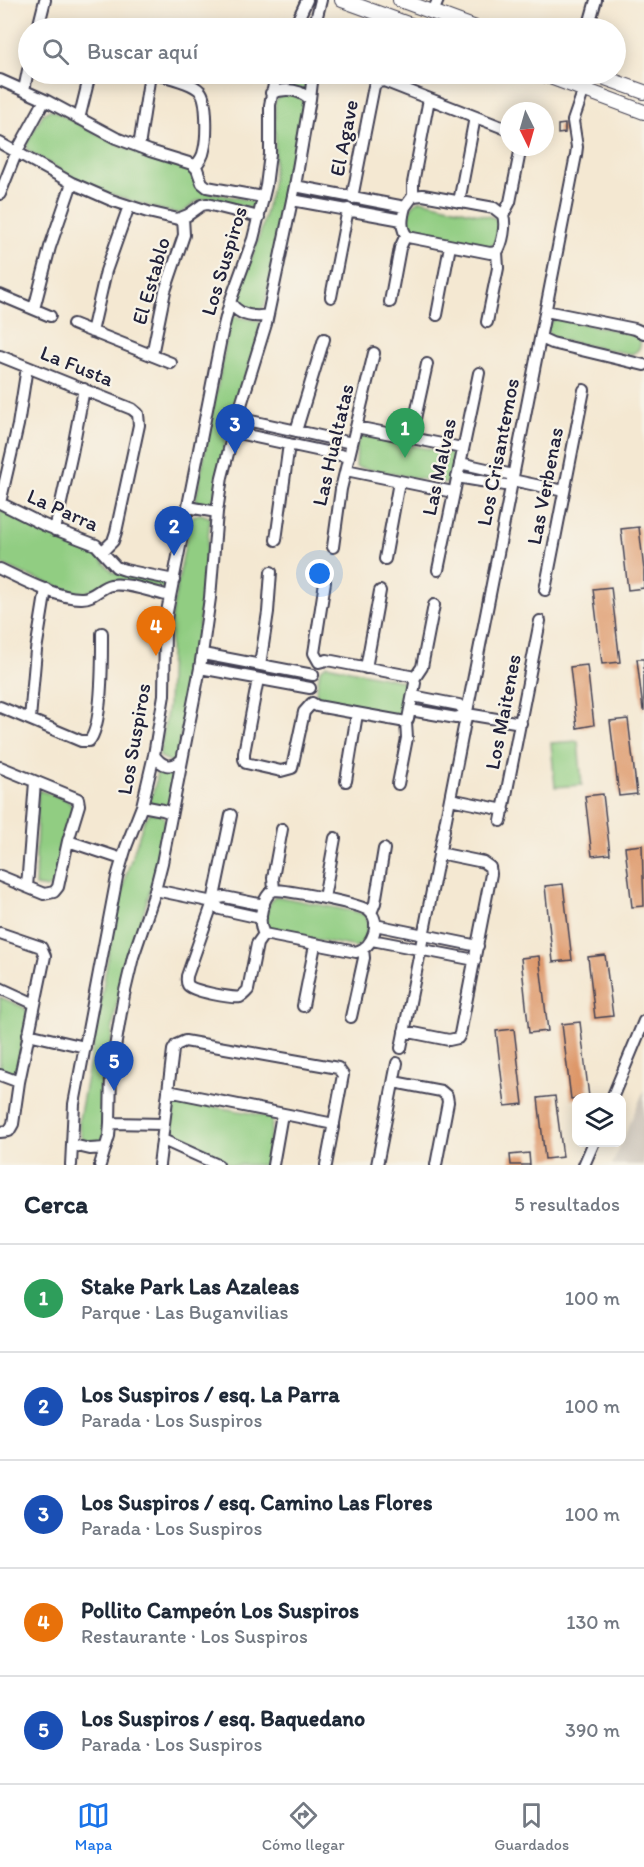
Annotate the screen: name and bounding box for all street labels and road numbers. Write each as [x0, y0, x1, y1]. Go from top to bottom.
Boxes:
street label: El Agave [324, 98, 363, 178]
street label: Los Suspiros [195, 203, 252, 319]
street label: El Establo [126, 234, 175, 327]
street label: La Fusta [37, 340, 118, 392]
street label: Los Crisantemos [471, 376, 524, 528]
street label: Las Hualtatas [306, 381, 359, 508]
street label: Las Malvas [416, 416, 461, 518]
street label: Las Verbenas [521, 425, 568, 547]
street label: La Parra [24, 483, 103, 536]
street label: Los Maitenes [479, 652, 526, 772]
street label: Los Suspiros [111, 681, 156, 797]

